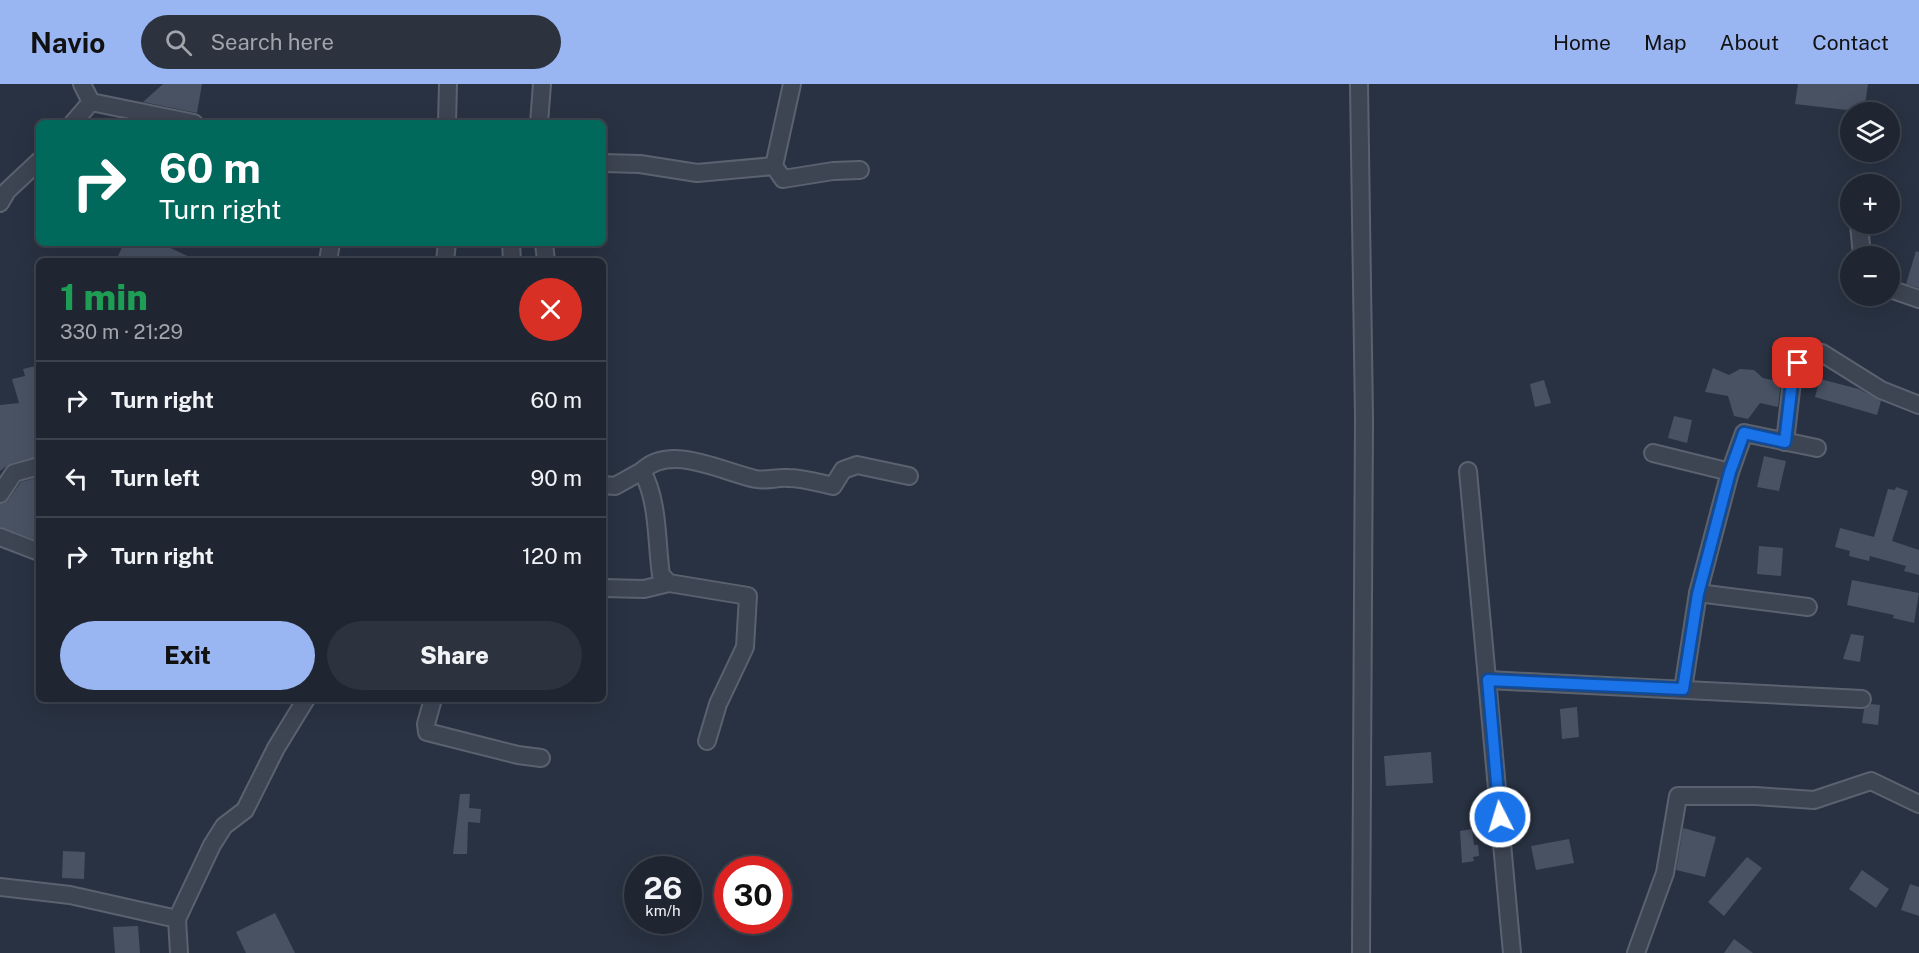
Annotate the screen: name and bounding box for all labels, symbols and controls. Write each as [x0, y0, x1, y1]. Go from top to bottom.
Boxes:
search box [141, 15, 561, 69]
text: Navio [30, 26, 105, 59]
icon: search [162, 26, 195, 59]
text: Search here [210, 29, 334, 55]
text: Home [1553, 30, 1611, 55]
text: Map [1644, 30, 1687, 55]
text: About [1720, 30, 1779, 55]
text: Contact [1812, 30, 1889, 55]
map controls [1840, 102, 1900, 306]
button: layers [1840, 102, 1900, 162]
text: 60 m [159, 143, 261, 192]
icon: right [60, 144, 138, 222]
button: + [1840, 174, 1900, 234]
text: Turn right [159, 193, 282, 225]
button: − [1840, 246, 1900, 306]
text: 1 min [60, 276, 148, 318]
button: close [519, 278, 582, 341]
text: 330 m · 21:29 [60, 320, 183, 344]
pin [1772, 337, 1823, 388]
icon: arrive [1781, 346, 1814, 379]
icon: right [60, 384, 93, 417]
text: Turn right [111, 387, 214, 413]
text: 60 m [531, 387, 582, 413]
icon: left [60, 462, 93, 495]
text: Turn left [111, 465, 200, 491]
text: 90 m [531, 465, 582, 491]
icon: right [60, 540, 93, 573]
text: Turn right [111, 543, 214, 569]
text: 120 m [522, 543, 582, 569]
button: Exit [60, 621, 315, 690]
button: Share [327, 621, 582, 690]
position arrow [1468, 785, 1532, 849]
speed limit sign: 30 [714, 856, 792, 934]
text: 26 [644, 870, 682, 906]
text: km/h [645, 902, 681, 919]

